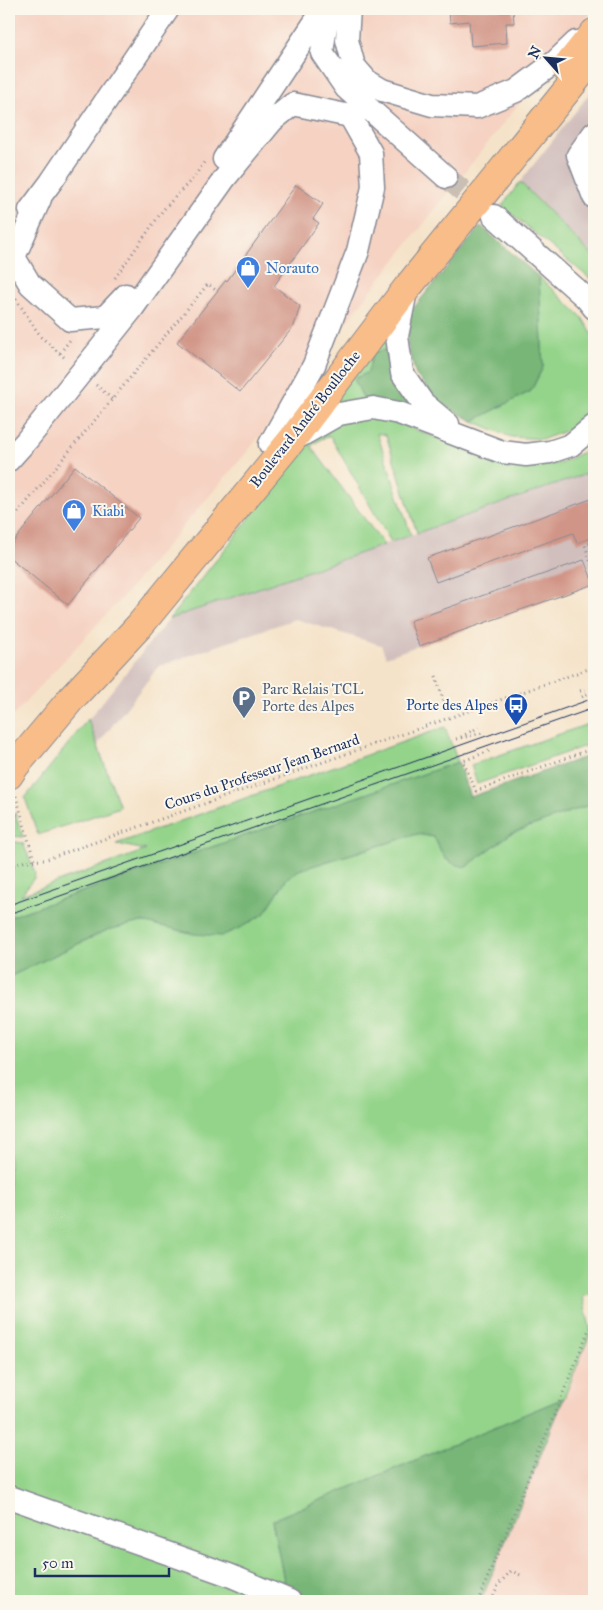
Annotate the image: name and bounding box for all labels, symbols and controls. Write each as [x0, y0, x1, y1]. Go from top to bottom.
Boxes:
north arrow [520, 32, 570, 82]
text: N [525, 43, 545, 61]
shop icon: Norauto [235, 255, 261, 289]
place label: Norauto [266, 259, 319, 277]
street label: Boulevard André Boulloche [246, 347, 364, 491]
shop icon: Kiabi [61, 498, 87, 532]
place label: Kiabi [92, 502, 124, 520]
place label: Parc Relais TCL Porte des Alpes [262, 680, 363, 715]
parking icon: Parc Relais TCL Porte des Alpes [231, 685, 257, 719]
bus stop icon: Porte des Alpes [503, 692, 529, 726]
place label: Porte des Alpes [406, 696, 498, 714]
street label: Cours du Professeur Jean Bernard [162, 730, 363, 815]
scale bar [35, 1545, 169, 1577]
text: 50 m [42, 1554, 74, 1572]

